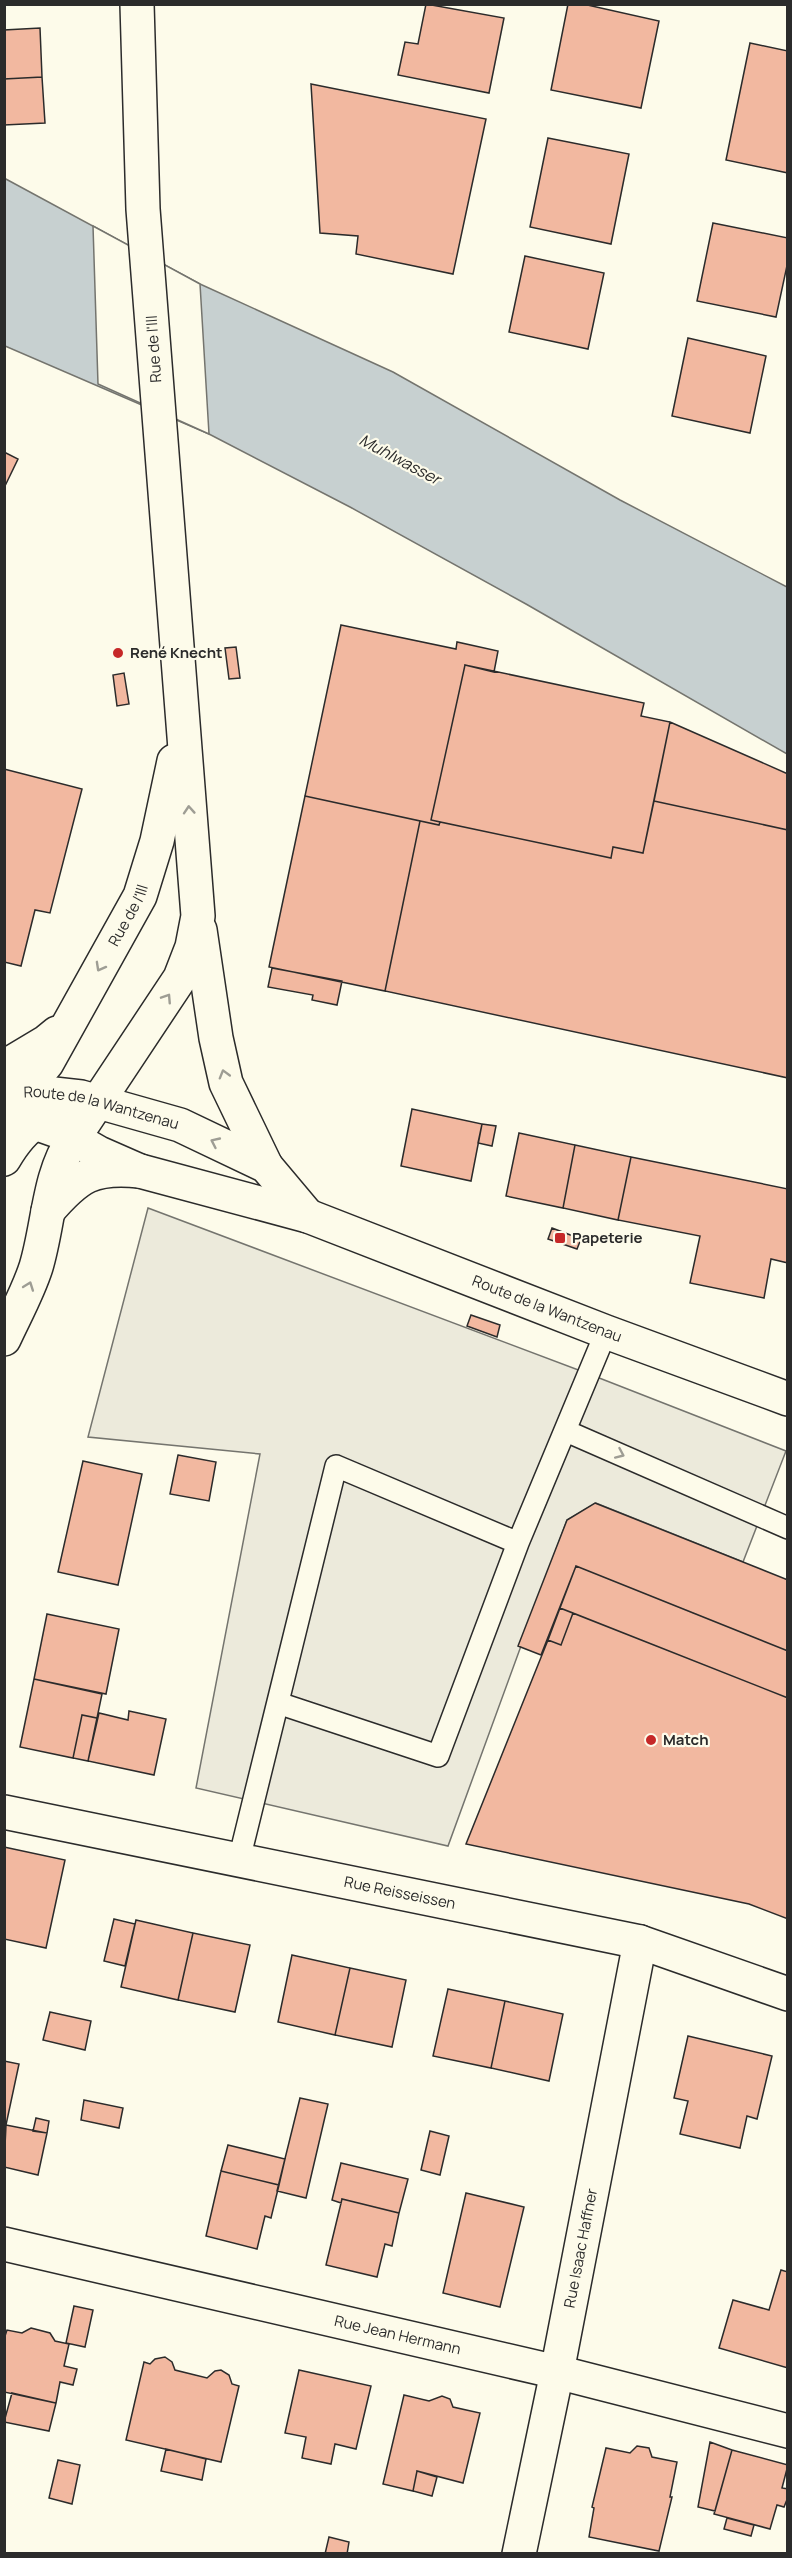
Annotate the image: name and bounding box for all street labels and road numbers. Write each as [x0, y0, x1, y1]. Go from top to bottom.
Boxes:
street label: Rue de l'Ill [141, 315, 166, 383]
street label: Rue de l'Ill [103, 882, 153, 950]
street label: Route de la Wantzenau [23, 1081, 181, 1134]
street label: Route de la Wantzenau [469, 1270, 625, 1347]
street label: Rue Reisseissen [342, 1871, 458, 1914]
street label: Rue Isaac Haffner [559, 2186, 602, 2310]
street label: Rue Jean Hermann [332, 2310, 463, 2359]

